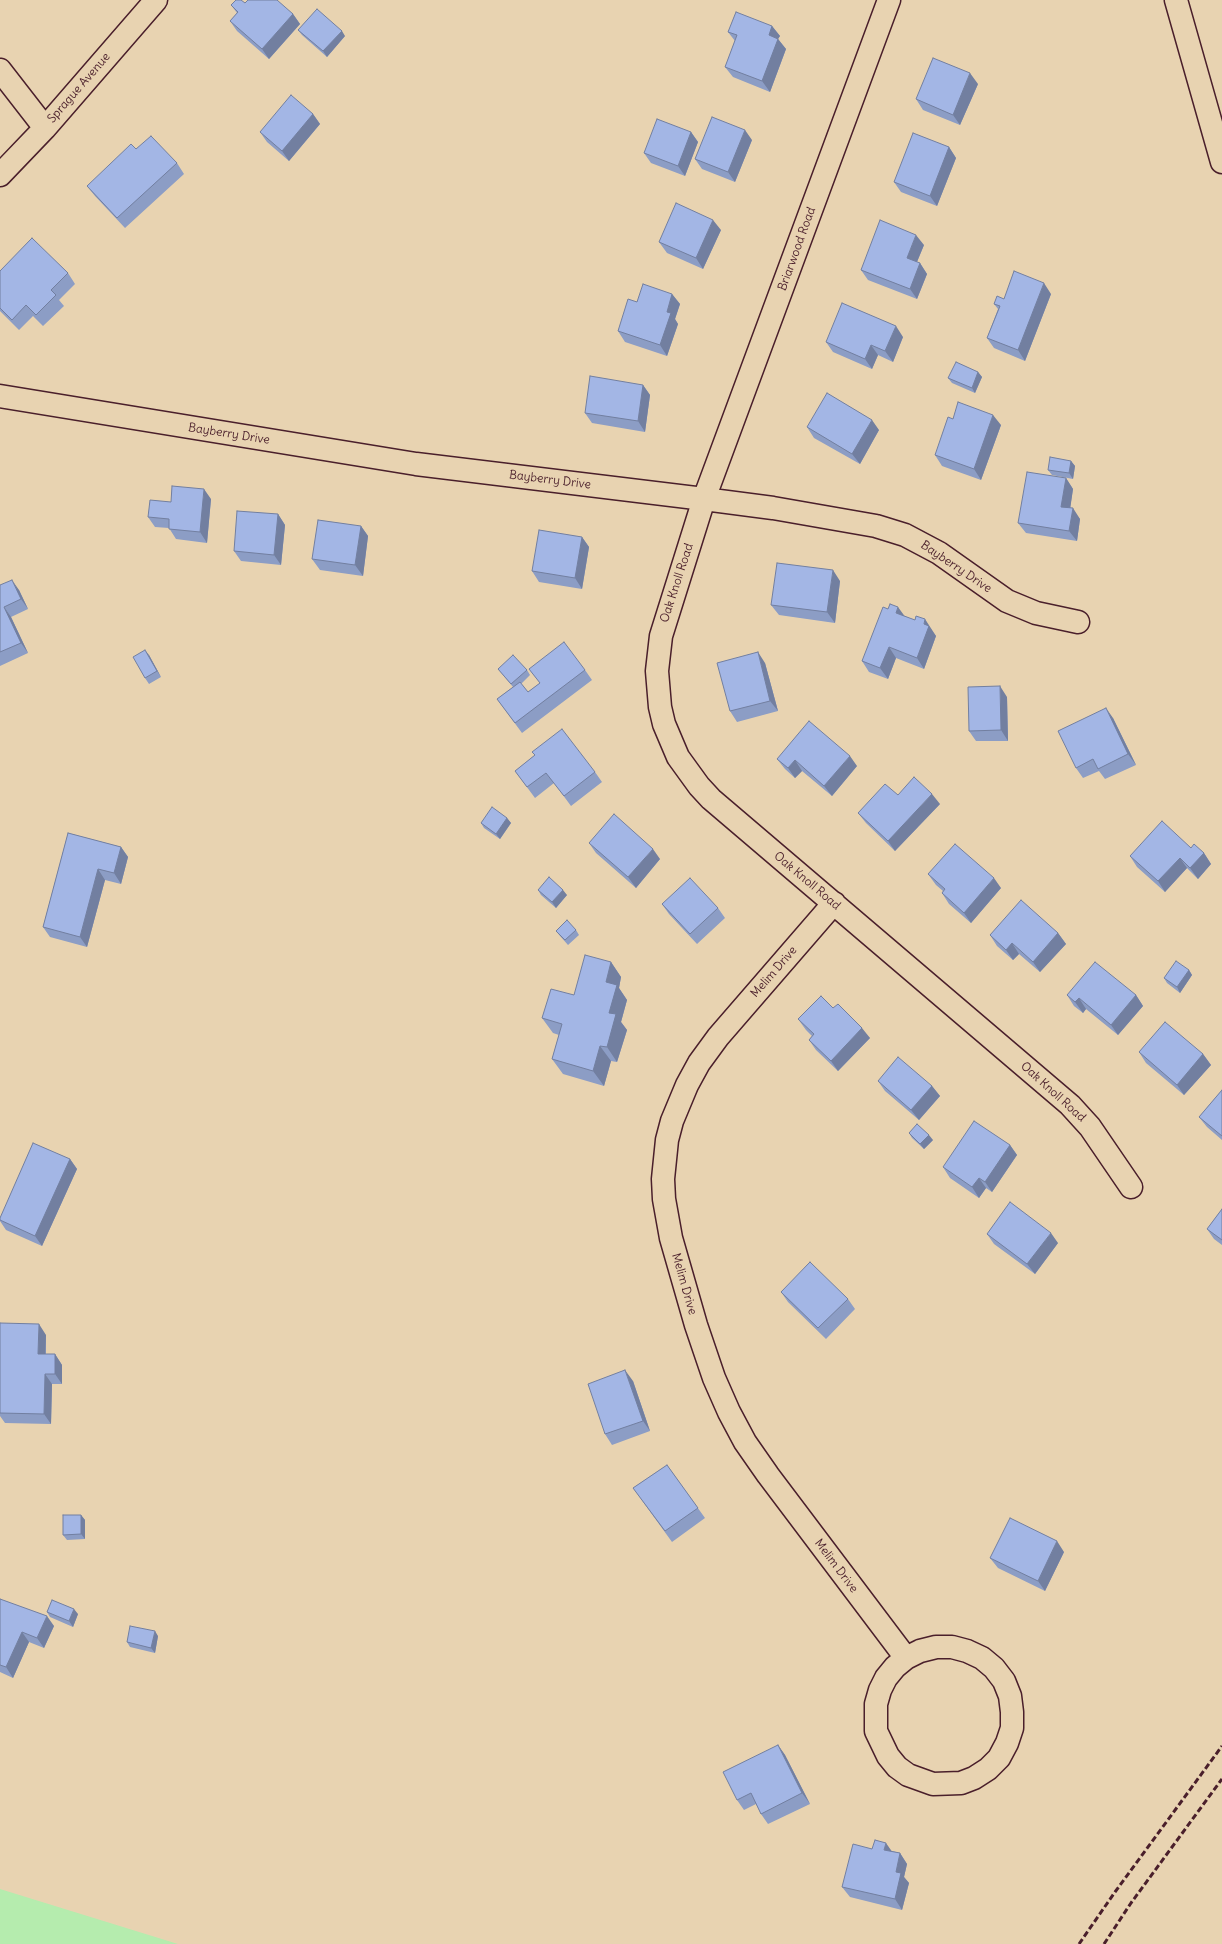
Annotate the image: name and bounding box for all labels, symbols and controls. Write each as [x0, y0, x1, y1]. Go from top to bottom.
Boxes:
street label: Sprague Avenue [45, 50, 113, 126]
street label: Briarwood Road [775, 205, 819, 293]
street label: Bayberry Drive [187, 420, 271, 448]
street label: Bayberry Drive [508, 468, 592, 492]
street label: Bayberry Drive [918, 538, 994, 596]
street label: Oak Knoll Road [657, 541, 697, 625]
street label: Oak Knoll Road [771, 849, 843, 913]
street label: Melim Drive [748, 943, 800, 1001]
street label: Oak Knoll Road [1017, 1059, 1089, 1125]
street label: Melim Drive [668, 1252, 700, 1316]
street label: Melim Drive [811, 1536, 861, 1596]

